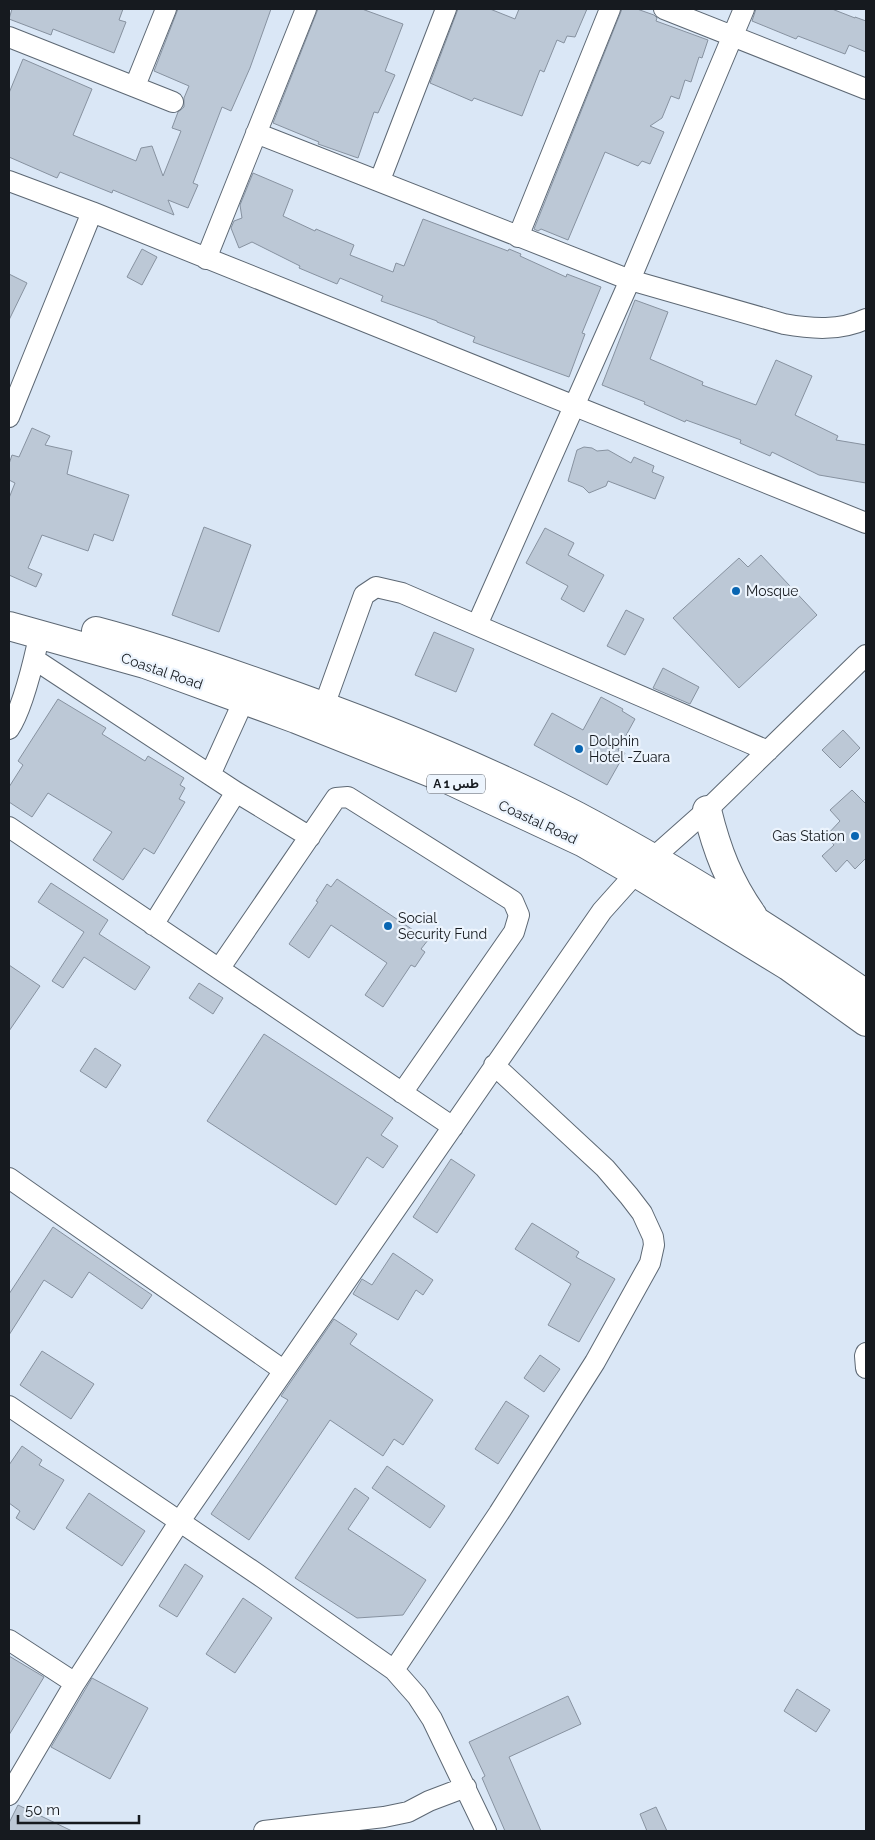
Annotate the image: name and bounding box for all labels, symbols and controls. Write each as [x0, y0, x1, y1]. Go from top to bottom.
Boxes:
place label: Mosque [746, 583, 798, 599]
marker: Mosque [730, 585, 742, 597]
street label: Coastal Road [119, 650, 205, 692]
place label: Dolphin Hotel -Zuara [589, 733, 670, 765]
marker: Dolphin Hotel -Zuara [573, 743, 585, 755]
road number: A 1 طس [427, 774, 485, 794]
street label: Coastal Road [496, 797, 580, 847]
place label: Gas Station [772, 828, 845, 844]
marker: Gas Station [849, 830, 861, 842]
place label: Social Security Fund [398, 910, 487, 942]
marker: Social Security Fund [382, 920, 394, 932]
scale bar [18, 1792, 139, 1824]
text: 50 m [25, 1801, 60, 1819]

